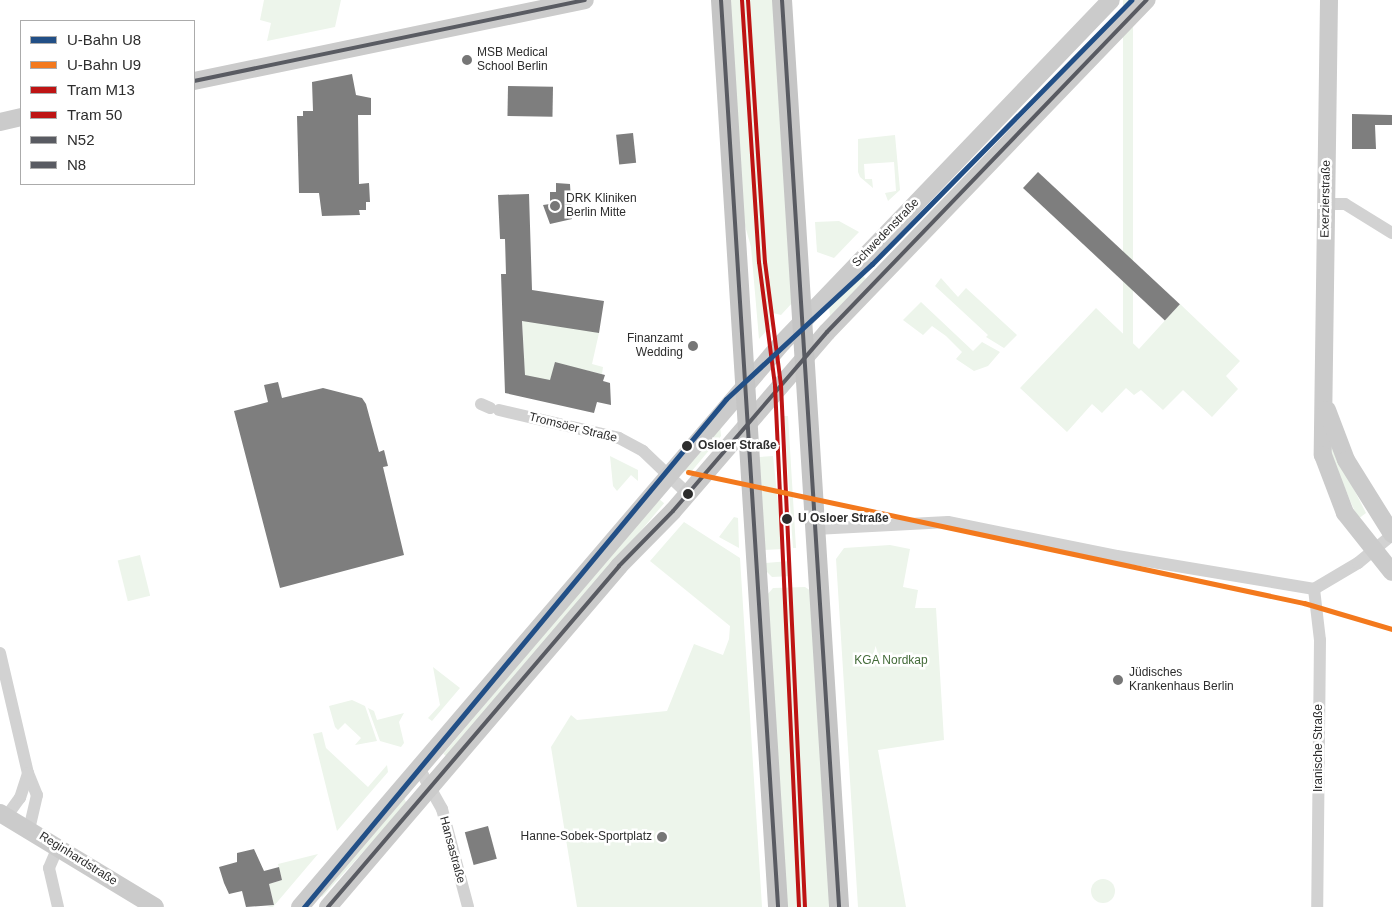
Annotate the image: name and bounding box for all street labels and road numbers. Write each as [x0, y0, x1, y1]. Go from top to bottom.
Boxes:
street label: Exerzierstraße [1318, 160, 1334, 238]
street label: Schwedenstraße [850, 196, 922, 270]
street label: Tromsöer Straße [527, 410, 619, 446]
street label: Iranische Straße [1312, 704, 1326, 792]
street label: Hansastraße [436, 815, 468, 885]
street label: Reginhardstraße [36, 829, 120, 889]

